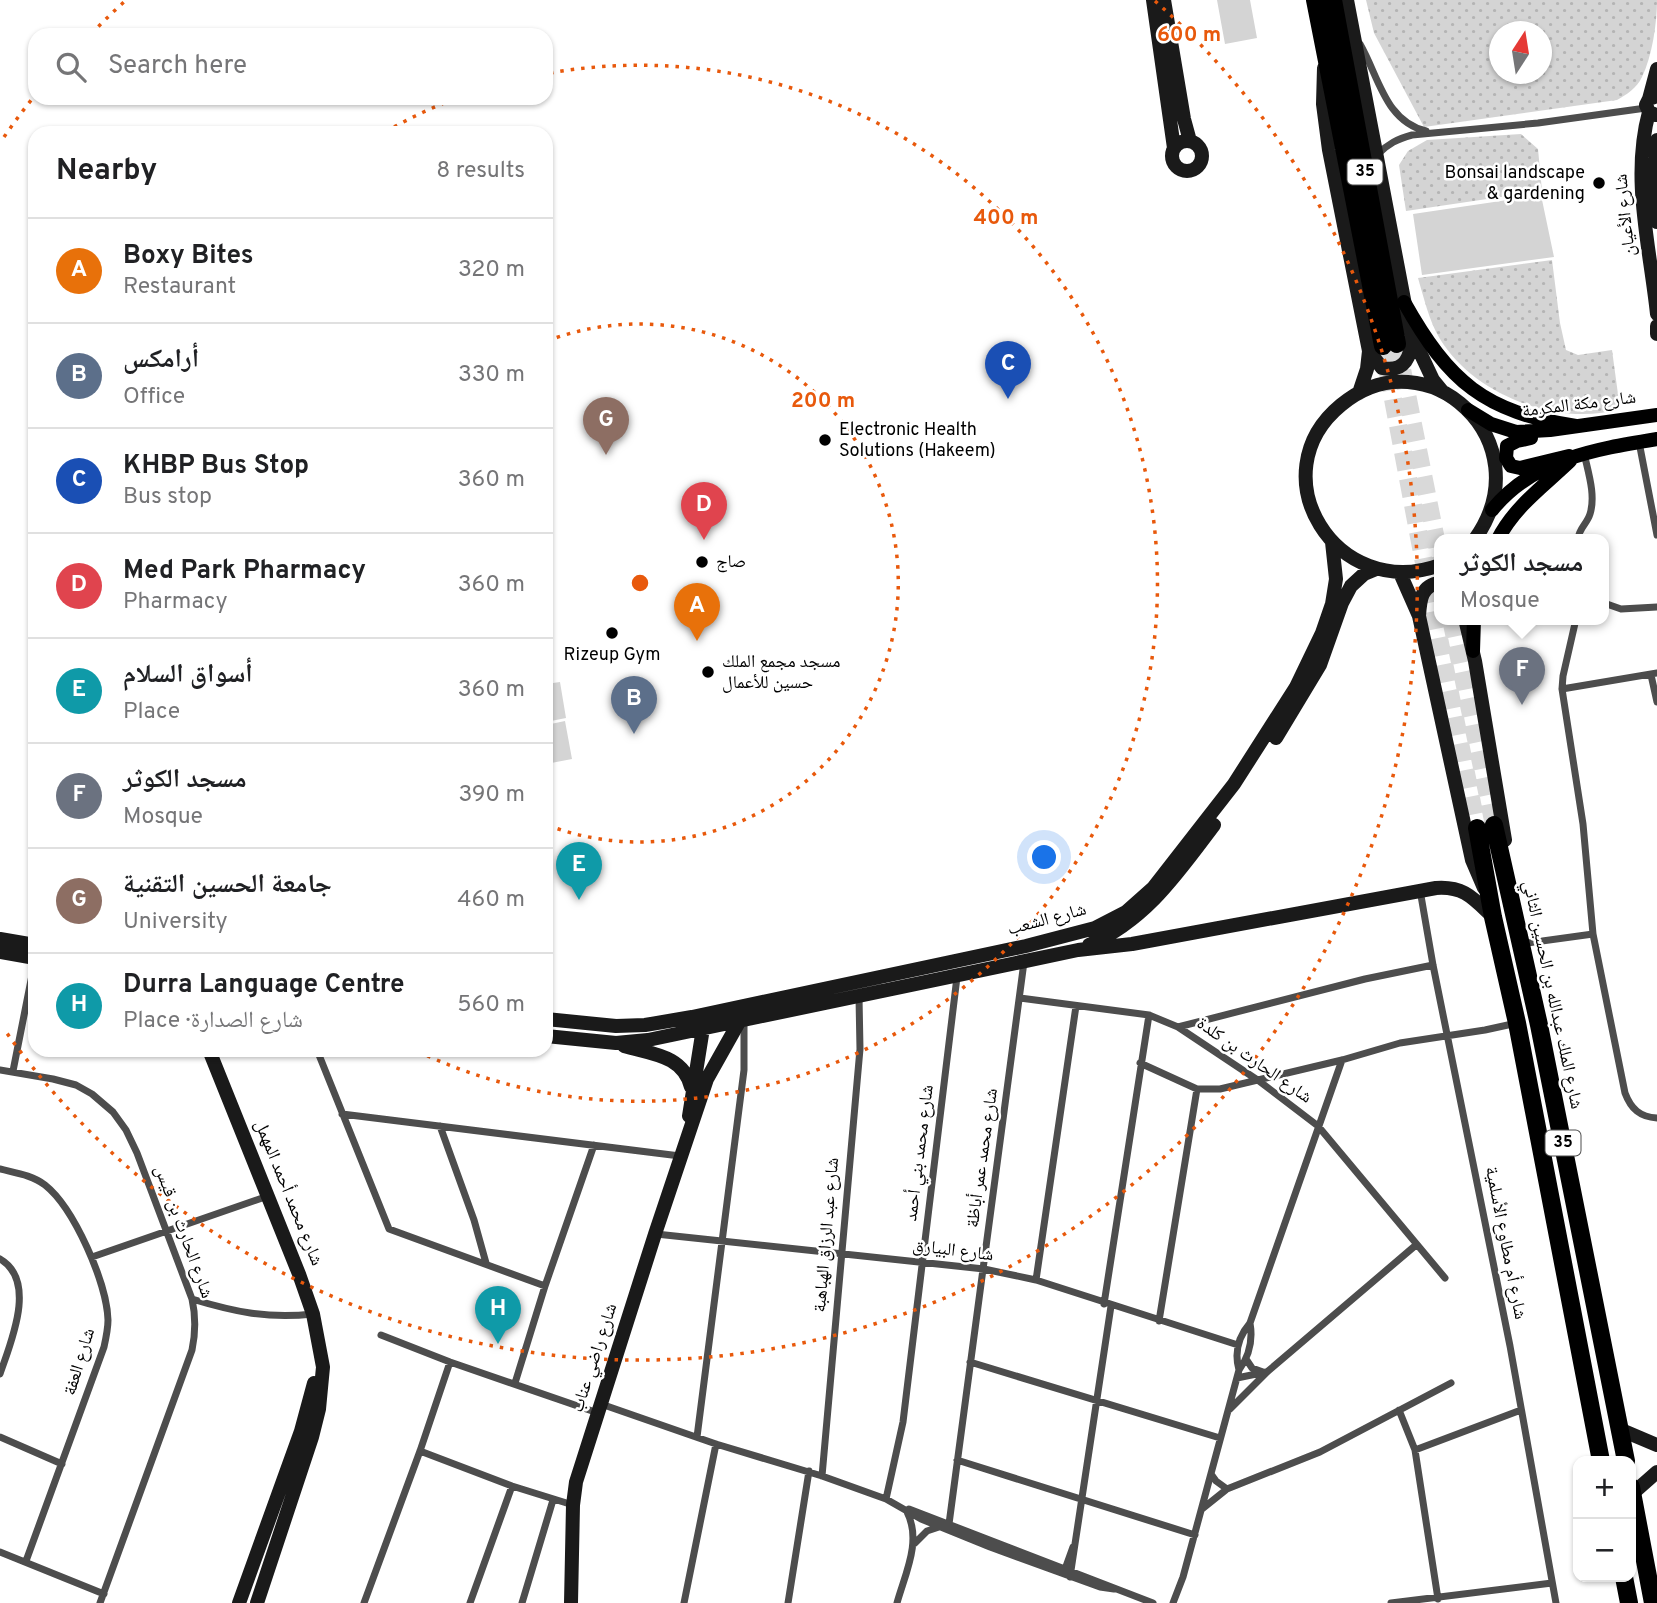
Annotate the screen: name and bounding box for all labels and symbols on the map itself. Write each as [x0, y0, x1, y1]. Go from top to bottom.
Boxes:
north arrow [1489, 21, 1552, 84]
text: 600 m [1157, 22, 1221, 49]
road number: 35 [1348, 160, 1382, 184]
place label: Bonsai landscape & gardening [1445, 162, 1585, 206]
street label: شارع الأعيان [1610, 173, 1642, 257]
marker: Bonsai landscape & gardening [1591, 175, 1607, 191]
text: 400 m [974, 205, 1038, 232]
pin: C [985, 341, 1031, 399]
street label: شارع مكة المكرمة [1521, 387, 1637, 423]
text: 200 m [791, 388, 855, 415]
pin: G [583, 397, 629, 455]
place label: Electronic Health Solutions (Hakeem) [839, 419, 996, 463]
marker: Electronic Health Solutions (Hakeem) [817, 432, 833, 448]
pin: D [681, 482, 727, 540]
place label: صاج [716, 551, 746, 574]
marker: صاج [694, 554, 710, 570]
centre of rings [628, 571, 652, 595]
pin: A [674, 583, 720, 641]
marker: Rizeup Gym [604, 625, 620, 641]
place label: Rizeup Gym [564, 644, 660, 667]
pin: F [1499, 647, 1545, 705]
place label: مسجد مجمع الملك حسين للأعمال [722, 651, 841, 695]
marker: مسجد مجمع الملك حسين للأعمال [700, 664, 716, 680]
pin: B [611, 676, 657, 734]
your location [1027, 840, 1061, 874]
pin: E [556, 842, 602, 900]
street label: شارع الملك عبدالله بن الحسين الثاني [1515, 879, 1587, 1112]
street label: شارع الشعب [1005, 898, 1089, 942]
street label: شارع الحارث بن كلدة [1192, 1013, 1316, 1109]
street label: شارع محمد بني أحمد [899, 1083, 941, 1223]
street label: شارع محمد عمر أباظة [961, 1087, 1004, 1229]
street label: شارع محمد أحمد المهمل [248, 1116, 328, 1269]
road number: 35 [1546, 1130, 1580, 1156]
street label: شارع عبد الرزاق الهباهبة [809, 1157, 845, 1313]
street label: شارع الحارث بن قيس [148, 1162, 218, 1302]
street label: شارع أم مطاوع الأسلمية [1479, 1164, 1532, 1321]
street label: شارع البيارق [911, 1235, 995, 1267]
pin: H [475, 1286, 521, 1344]
street label: شارع راضي عناب [567, 1301, 625, 1416]
street label: شارع العفة [59, 1326, 101, 1398]

